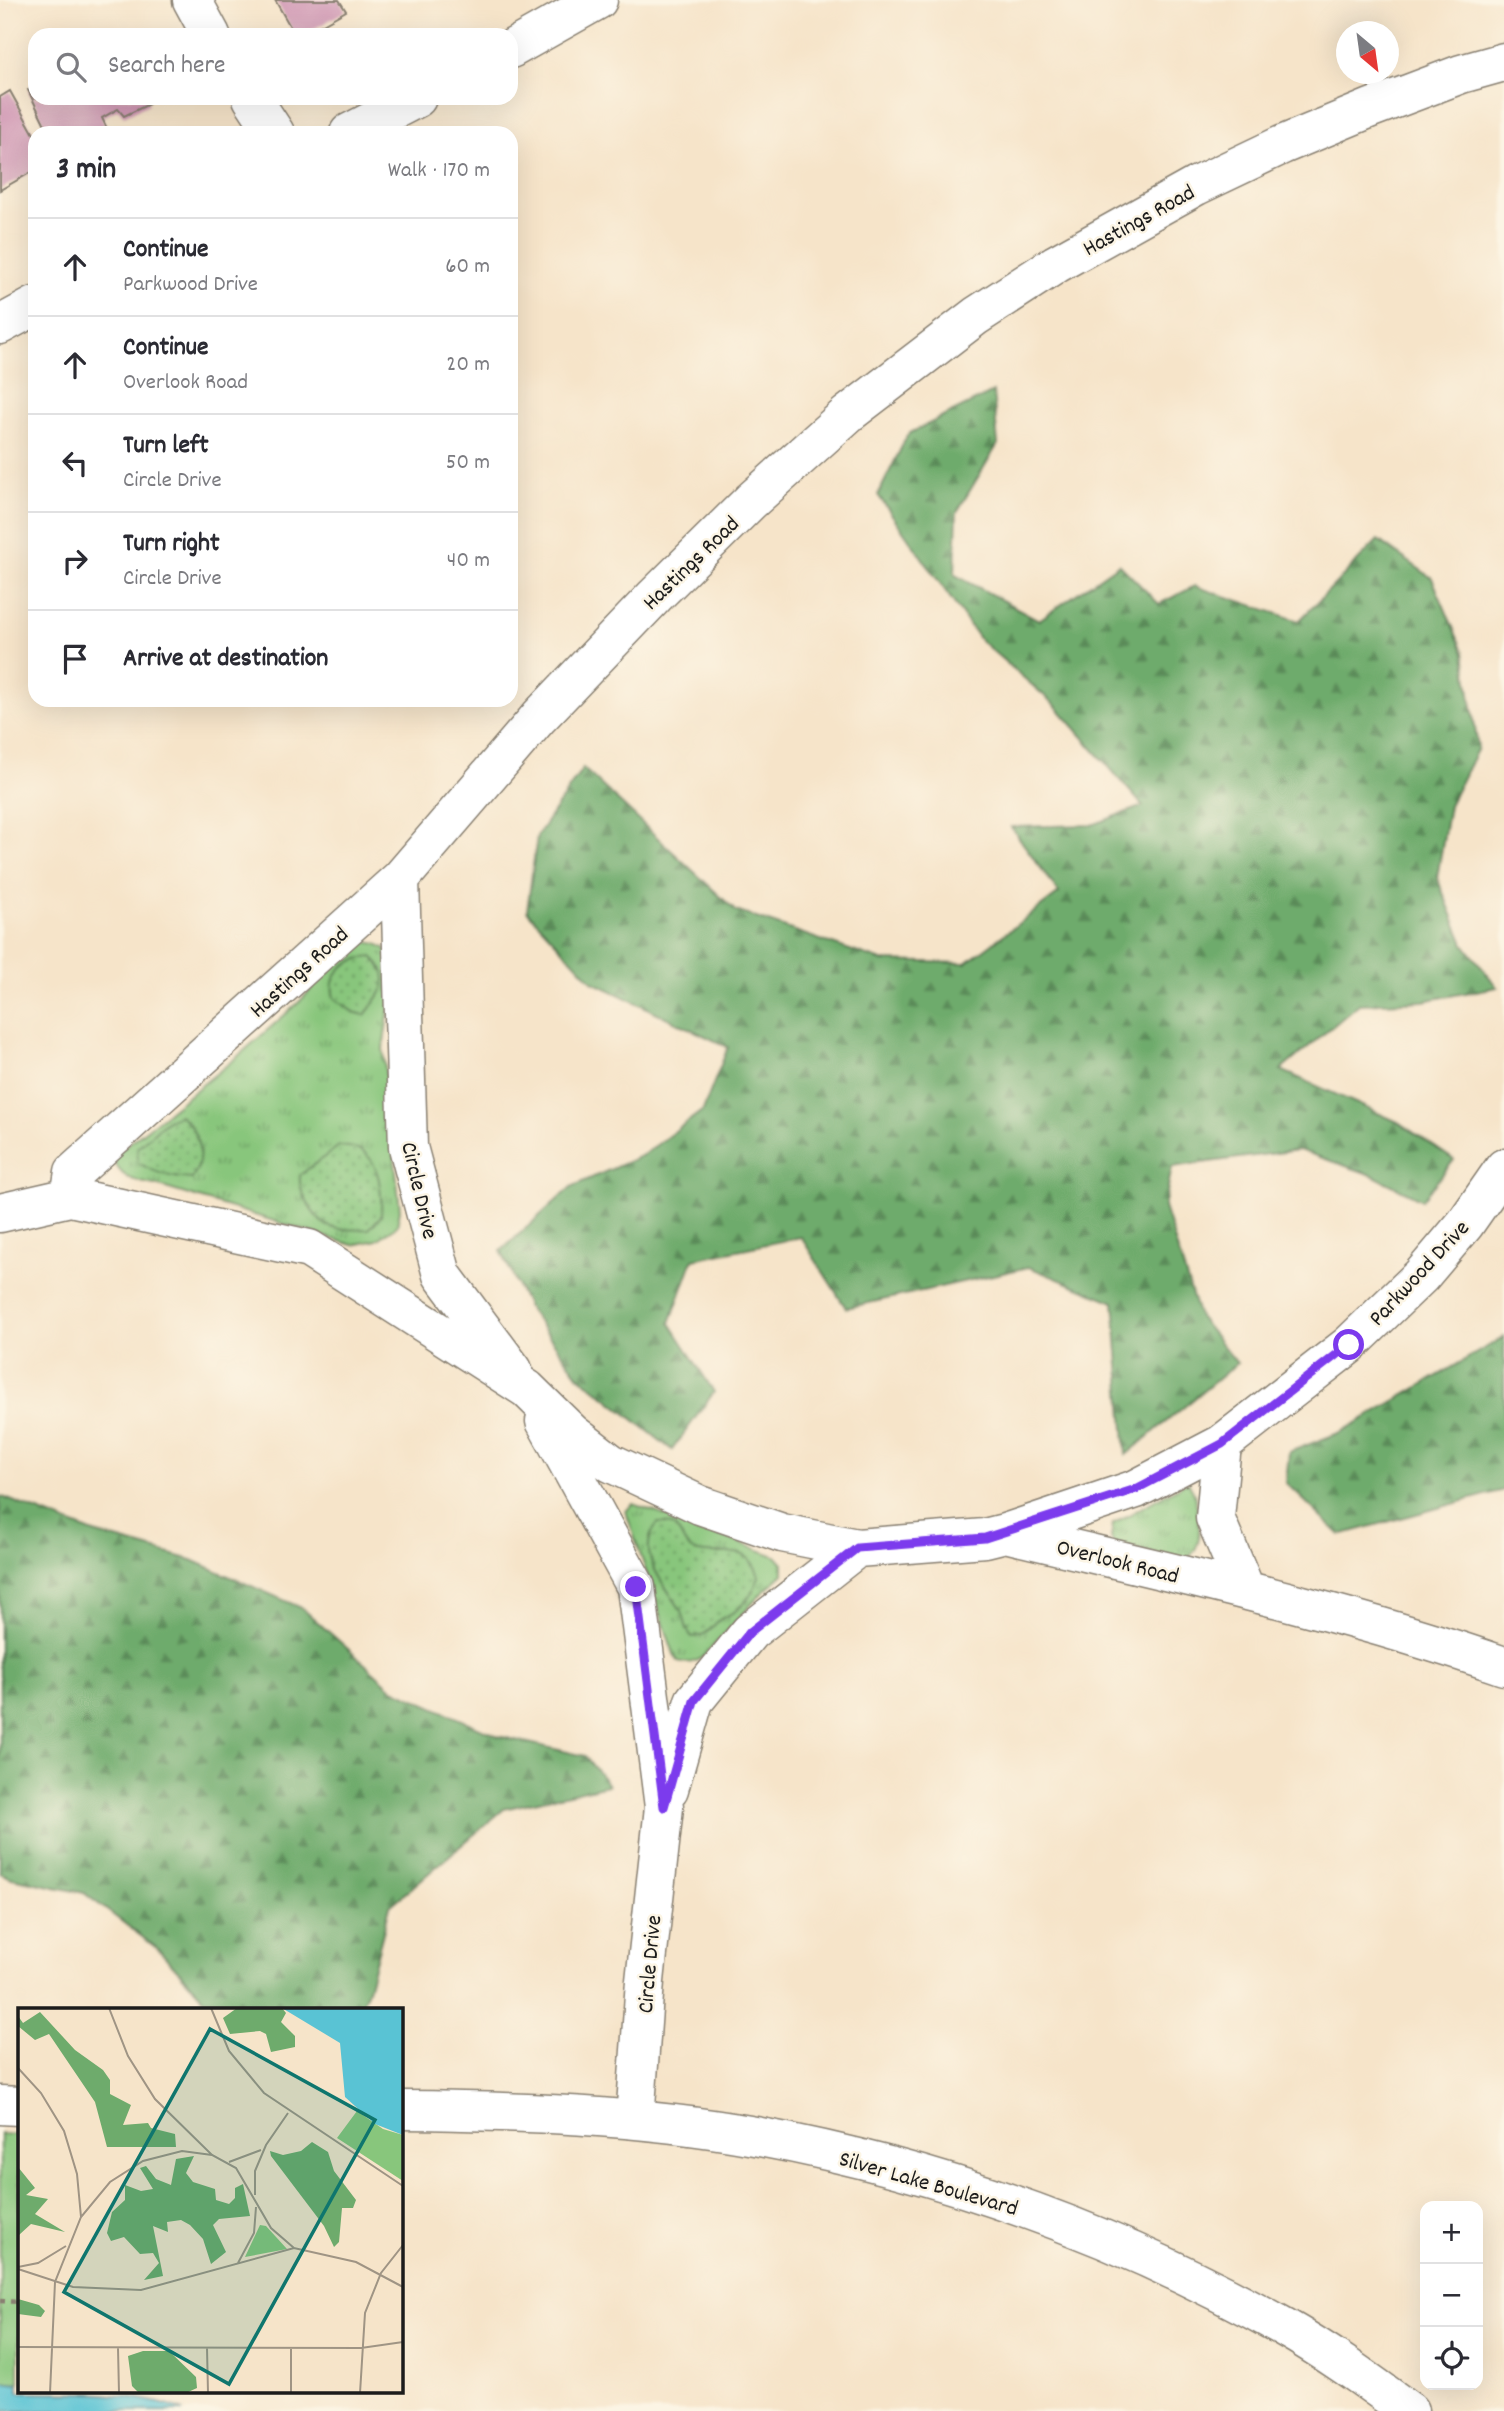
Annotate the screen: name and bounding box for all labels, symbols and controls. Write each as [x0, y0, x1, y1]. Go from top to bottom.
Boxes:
north arrow [1336, 21, 1399, 84]
search box [28, 28, 518, 105]
icon: search [52, 48, 90, 86]
text: Search here [108, 48, 226, 85]
text: 3 min [56, 150, 116, 193]
text: Walk · 170 m [388, 155, 490, 188]
street label: Hastings Road [1078, 178, 1202, 266]
text: Continue [123, 232, 208, 269]
icon: ahead [56, 248, 94, 286]
text: 60 m [445, 251, 490, 284]
text: Parkwood Drive [123, 269, 258, 302]
text: Continue [123, 330, 208, 367]
icon: ahead [56, 346, 94, 384]
text: 20 m [446, 349, 490, 382]
text: Overlook Road [123, 367, 248, 400]
text: Turn left [123, 428, 209, 465]
icon: left [56, 444, 94, 482]
text: 50 m [446, 447, 490, 480]
text: Circle Drive [123, 465, 222, 498]
street label: Hastings Road [637, 510, 748, 619]
text: Turn right [123, 526, 220, 563]
icon: right [56, 542, 94, 580]
text: 40 m [447, 545, 490, 578]
text: Circle Drive [123, 563, 222, 596]
icon: arrive [56, 640, 94, 678]
text: Arrive at destination [123, 641, 328, 678]
street label: Hastings Road [243, 920, 357, 1027]
street label: Circle Drive [390, 1139, 445, 1243]
street label: Parkwood Drive [1363, 1214, 1479, 1335]
route start [1333, 1329, 1364, 1360]
street label: Overlook Road [1052, 1532, 1182, 1595]
route end [620, 1571, 651, 1602]
street label: Circle Drive [631, 1914, 672, 2015]
inset map [18, 2008, 402, 2394]
street label: Silver Lake Boulevard [835, 2144, 1021, 2227]
map controls [1420, 2201, 1483, 2390]
button: + [1420, 2201, 1483, 2264]
button: − [1420, 2264, 1483, 2327]
button: locate [1420, 2327, 1483, 2390]

